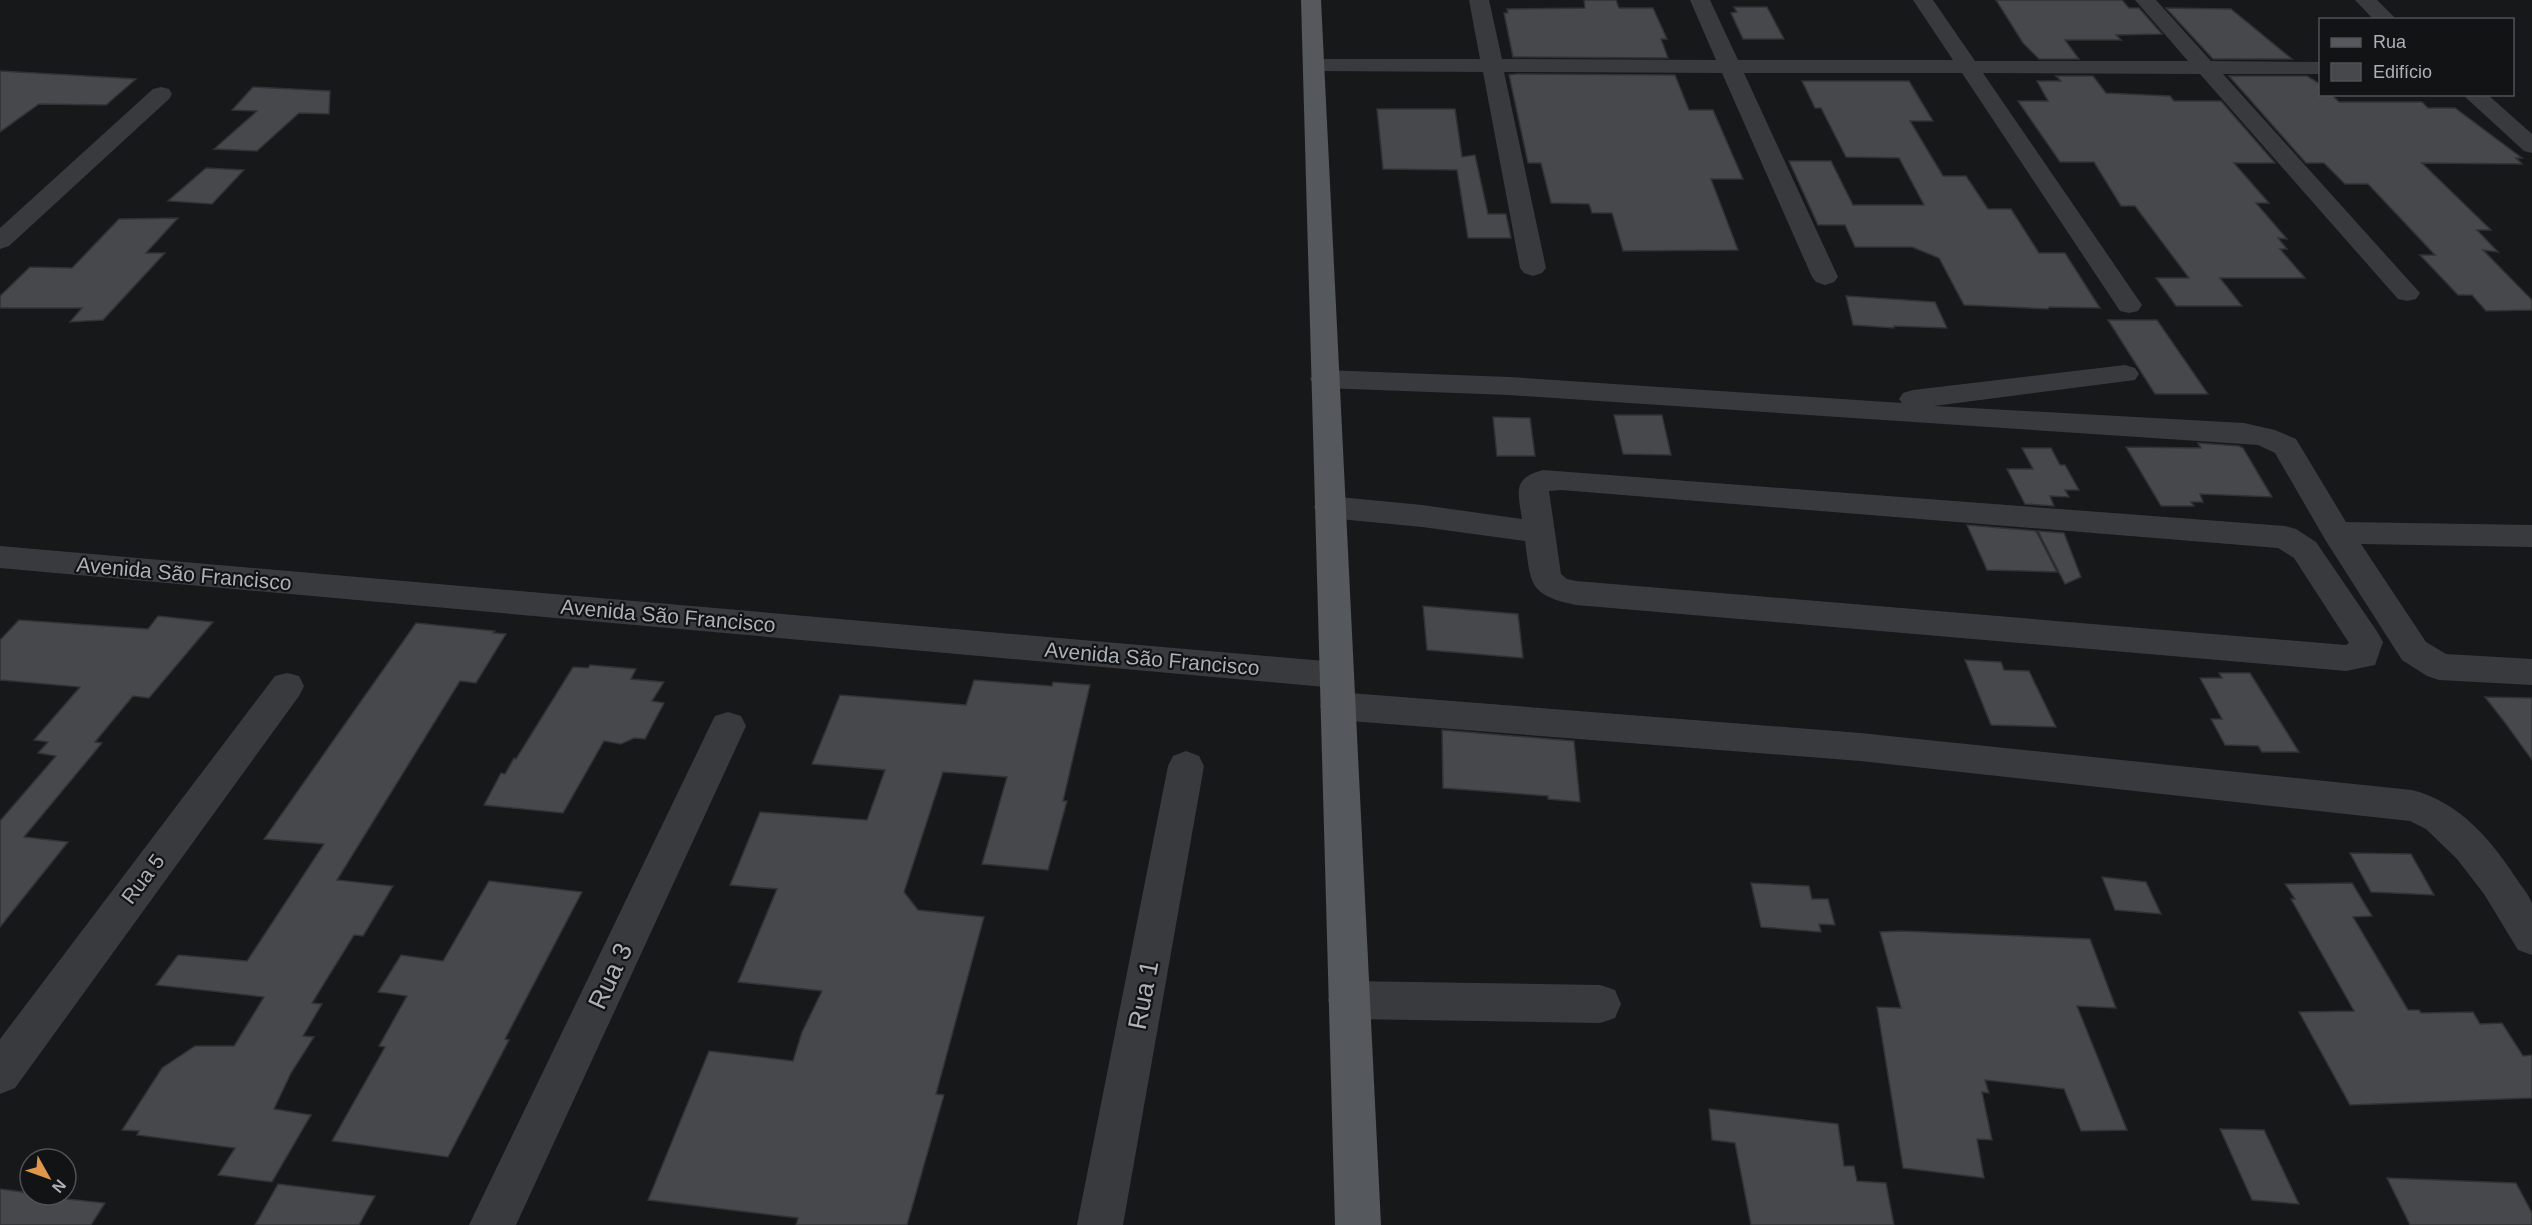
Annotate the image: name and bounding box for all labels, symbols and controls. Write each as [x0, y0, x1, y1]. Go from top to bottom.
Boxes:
legend [2319, 18, 2514, 96]
text: Rua [2373, 32, 2407, 52]
text: Edifício [2373, 62, 2432, 82]
street label: Avenida São Francisco [76, 553, 292, 594]
street label: Avenida São Francisco [560, 595, 776, 636]
street label: Avenida São Francisco [1044, 638, 1260, 679]
street label: Rua 5 [117, 849, 169, 908]
street label: Rua 3 [582, 938, 638, 1014]
street label: Rua 1 [1122, 958, 1164, 1032]
north arrow [18, 1147, 78, 1207]
text: N [49, 1176, 69, 1196]

